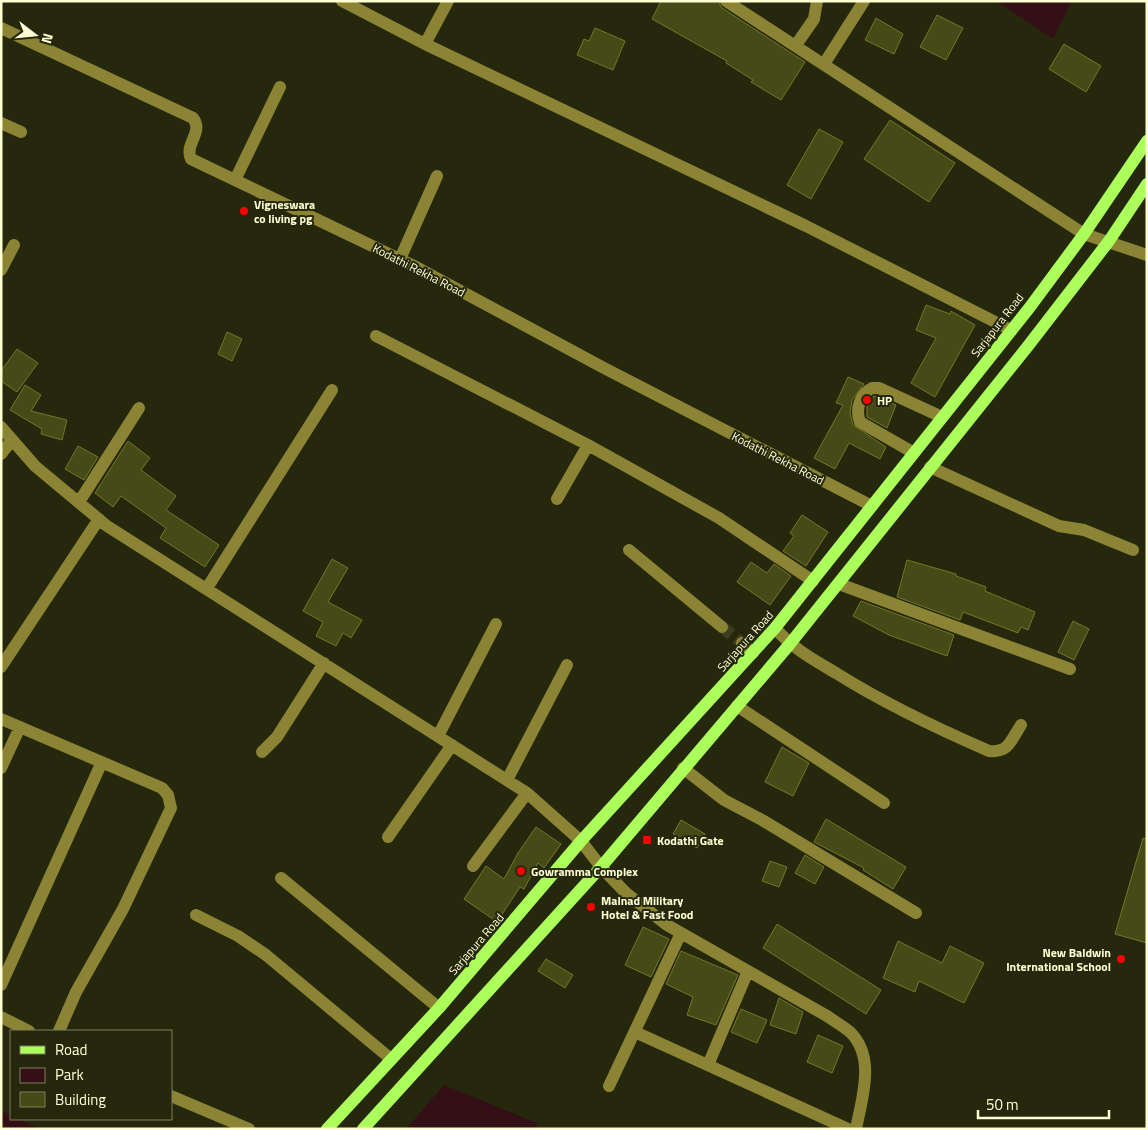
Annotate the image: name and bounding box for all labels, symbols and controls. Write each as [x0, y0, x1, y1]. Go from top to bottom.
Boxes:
north arrow [10, 10, 60, 60]
text: N [37, 31, 59, 46]
place label: Vigneswara co living pg [254, 195, 315, 228]
marker: Vigneswara co living pg [238, 205, 250, 217]
street label: Kodathi Rekha Road [369, 239, 469, 301]
street label: Sarjapura Road [966, 289, 1028, 361]
place label: HP [877, 391, 892, 410]
marker: HP [861, 394, 873, 406]
street label: Kodathi Rekha Road [728, 427, 828, 489]
street label: Sarjapura Road [712, 606, 778, 676]
place label: Kodathi Gate [657, 831, 724, 850]
marker: Kodathi Gate [641, 834, 653, 846]
place label: Gowramma Complex [531, 862, 638, 881]
marker: Gowramma Complex [515, 865, 527, 877]
place label: Malnad Military Hotel & Fast Food [601, 891, 693, 924]
marker: Malnad Military Hotel & Fast Food [585, 901, 597, 913]
street label: Sarjapura Road [444, 909, 508, 979]
place label: New Baldwin International School [1006, 943, 1111, 976]
marker: New Baldwin International School [1115, 953, 1127, 965]
legend [10, 1030, 172, 1120]
text: Road [55, 1038, 87, 1061]
text: Park [55, 1063, 84, 1086]
text: Building [55, 1088, 106, 1111]
scale bar [978, 1088, 1109, 1120]
text: 50 m [986, 1093, 1019, 1116]

